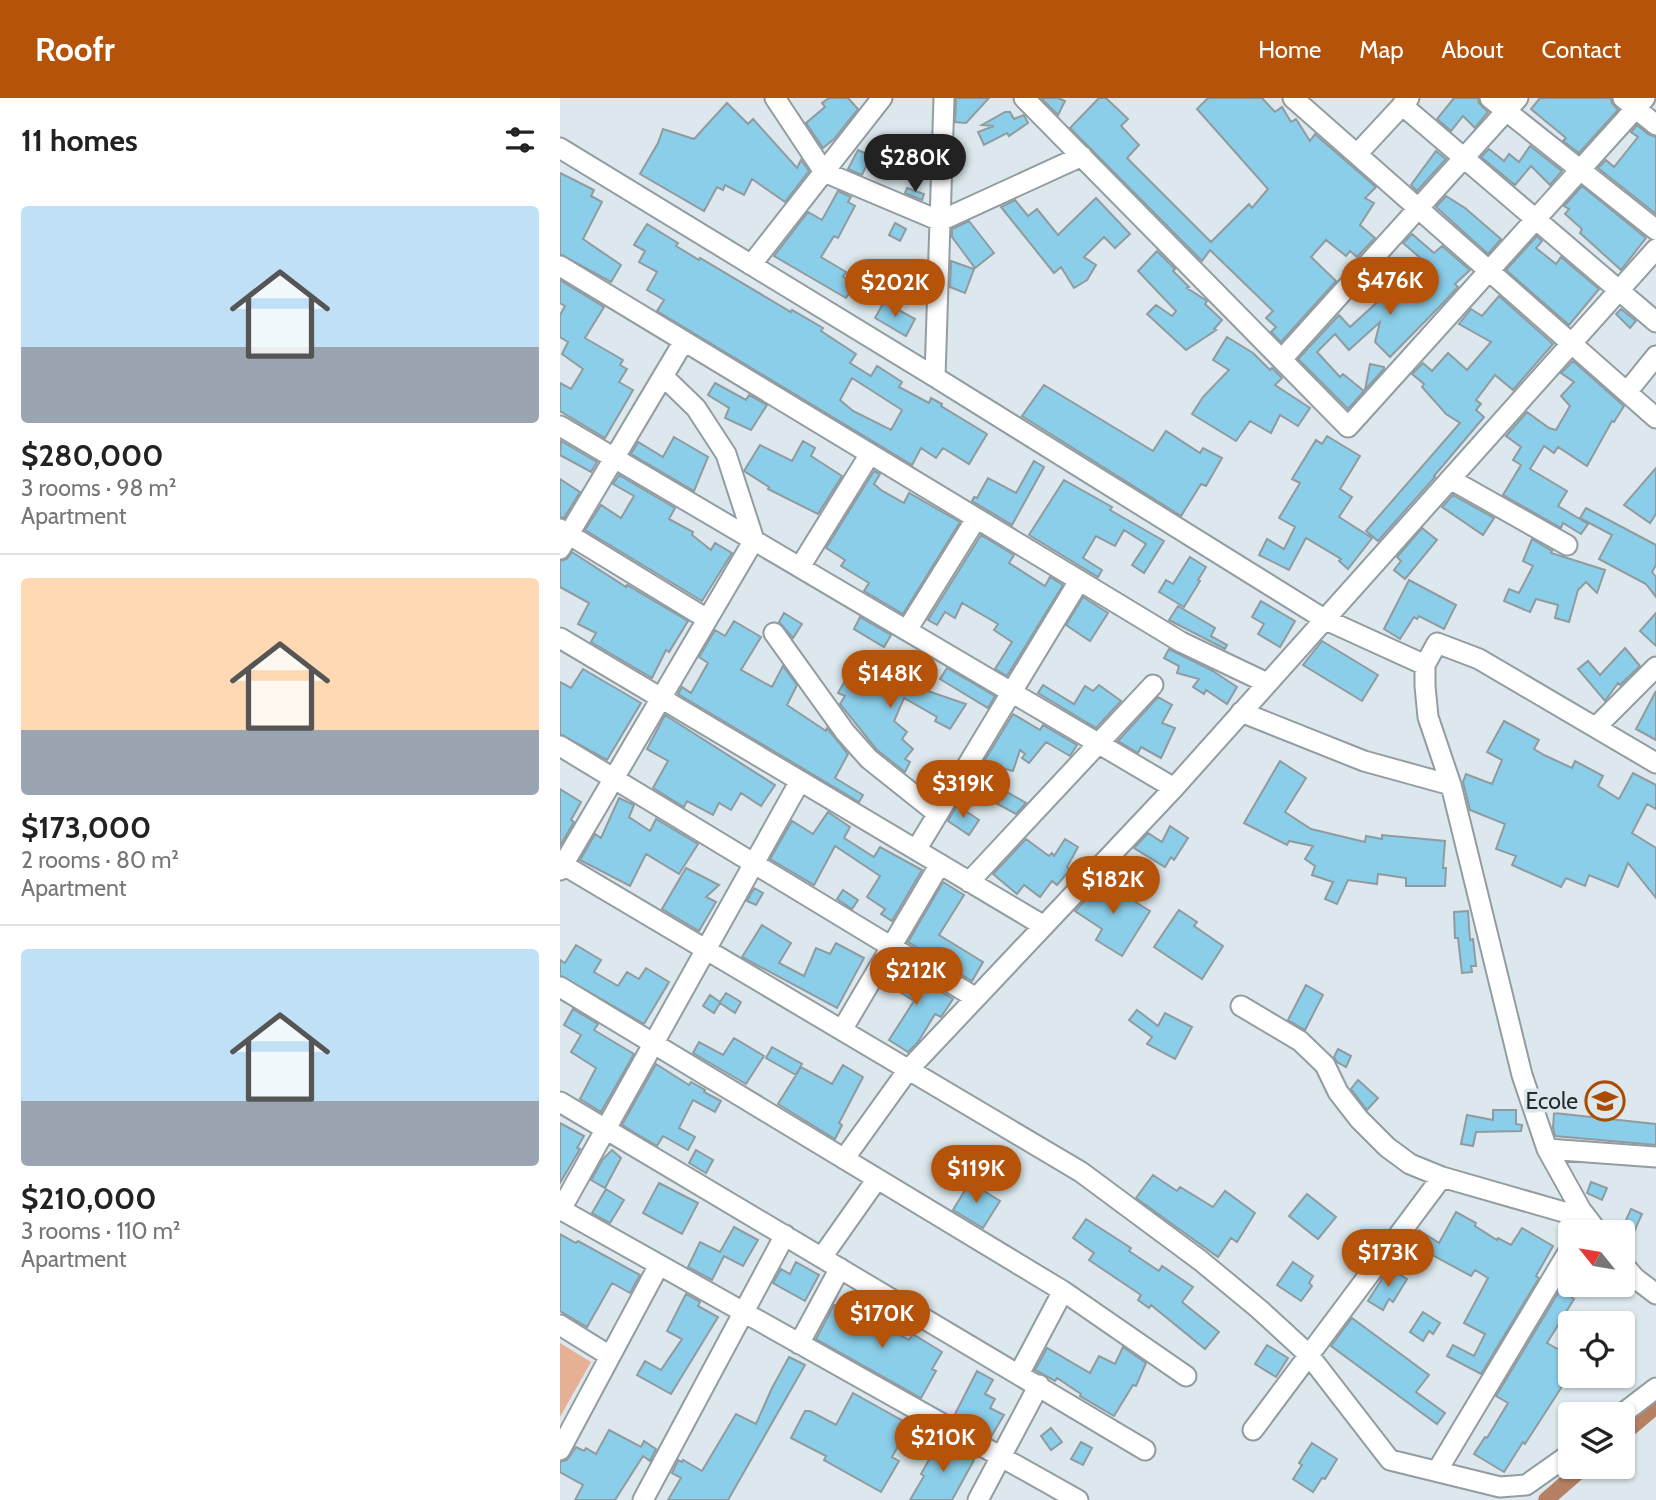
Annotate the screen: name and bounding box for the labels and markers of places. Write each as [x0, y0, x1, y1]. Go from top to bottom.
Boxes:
pin: $280K [866, 134, 964, 194]
pin: $476K [1341, 258, 1439, 317]
pin: $202K [846, 260, 944, 319]
pin: $148K [841, 650, 939, 710]
pin: $319K [914, 760, 1012, 820]
pin: $182K [1064, 856, 1162, 916]
pin: $212K [867, 948, 965, 1007]
school or university icon: Ecole [1584, 1080, 1626, 1122]
place label: Ecole [1526, 1087, 1578, 1115]
pin: $119K [927, 1146, 1025, 1205]
pin: $173K [1339, 1230, 1437, 1289]
pin: $170K [833, 1290, 931, 1350]
pin: $210K [894, 1414, 992, 1474]

